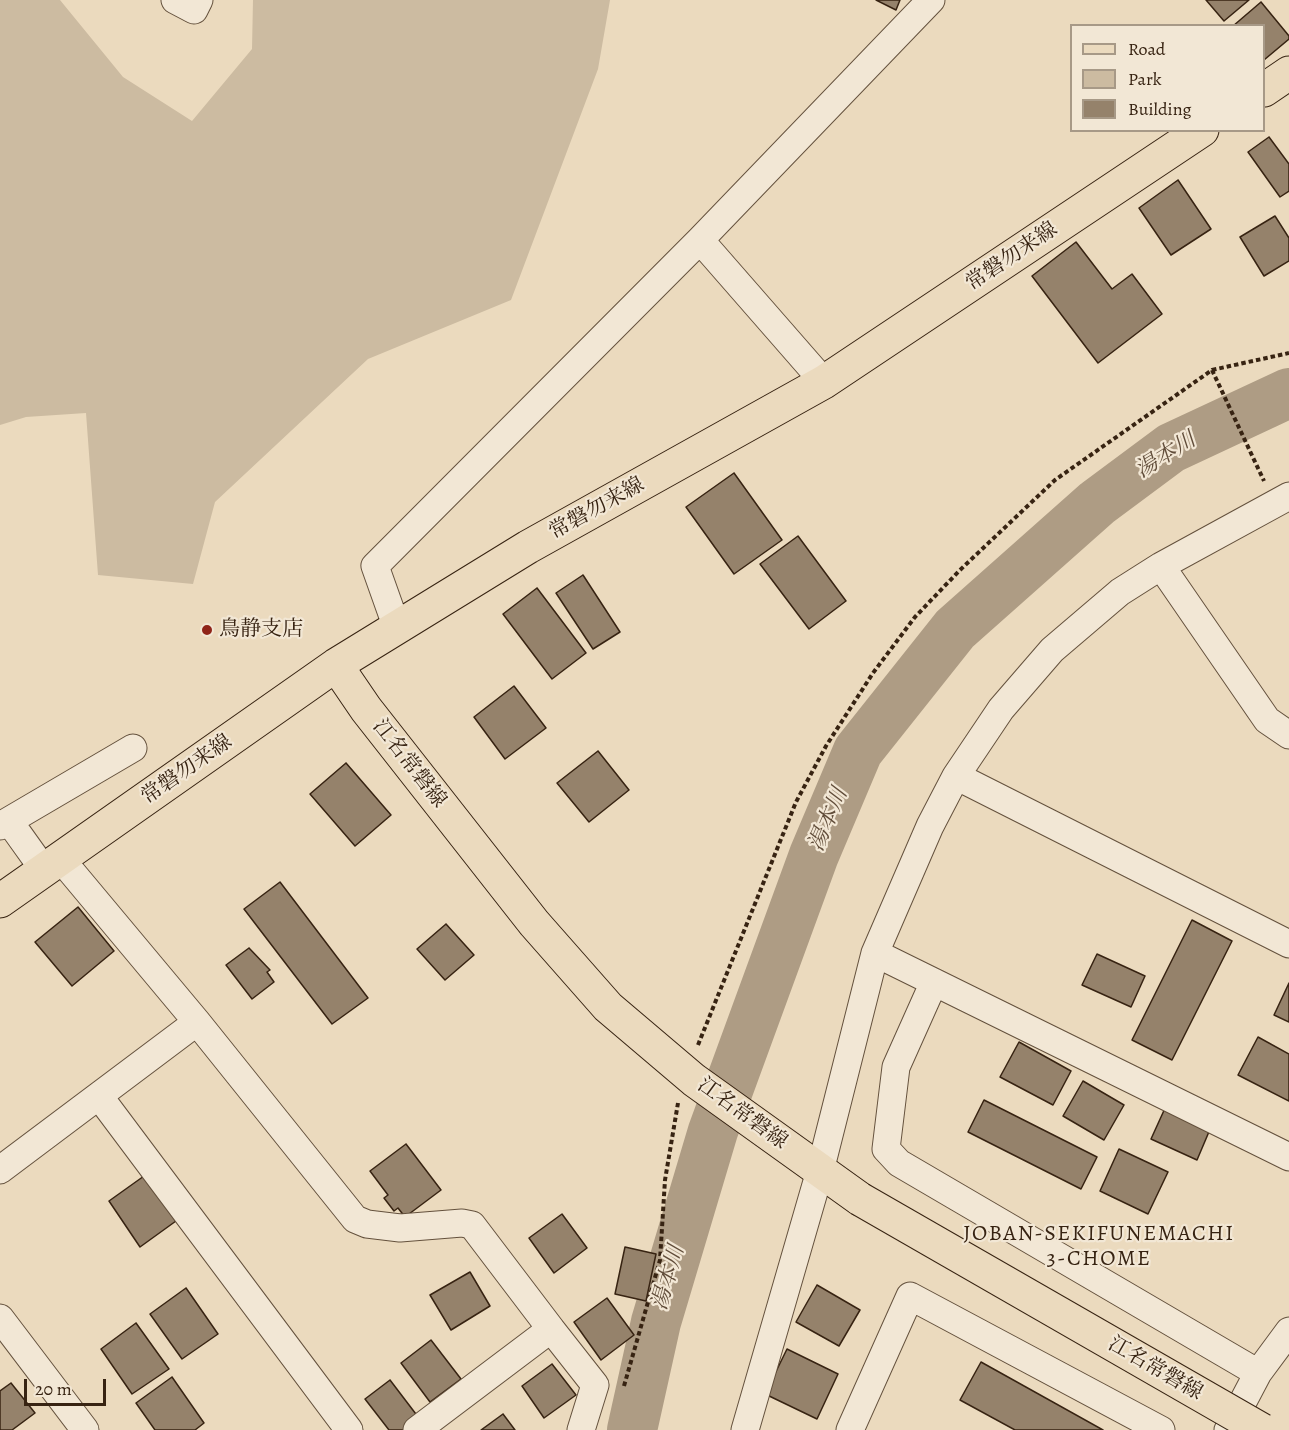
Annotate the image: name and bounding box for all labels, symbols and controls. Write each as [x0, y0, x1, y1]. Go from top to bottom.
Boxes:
legend [1070, 24, 1265, 132]
text: Road [1128, 37, 1165, 61]
text: Park [1128, 67, 1162, 91]
text: Building [1128, 97, 1192, 121]
street label: 常磐勿来線 [961, 217, 1063, 297]
water label: 湯本川 [1131, 427, 1201, 485]
street label: 常磐勿来線 [545, 473, 649, 545]
place label: 鳥静支店 [219, 617, 303, 643]
marker: 鳥静支店 [200, 623, 214, 637]
street label: 江名常磐線 [367, 715, 451, 813]
street label: 常磐勿来線 [137, 730, 237, 810]
water label: 湯本川 [804, 784, 854, 856]
street label: 江名常磐線 [692, 1073, 792, 1155]
district label: JOBAN-SEKIFUNEMACHI 3-CHOME [963, 1222, 1235, 1274]
water label: 湯本川 [647, 1243, 691, 1313]
street label: 江名常磐線 [1103, 1332, 1207, 1406]
scale bar [27, 1367, 110, 1405]
text: 20 m [35, 1377, 72, 1401]

